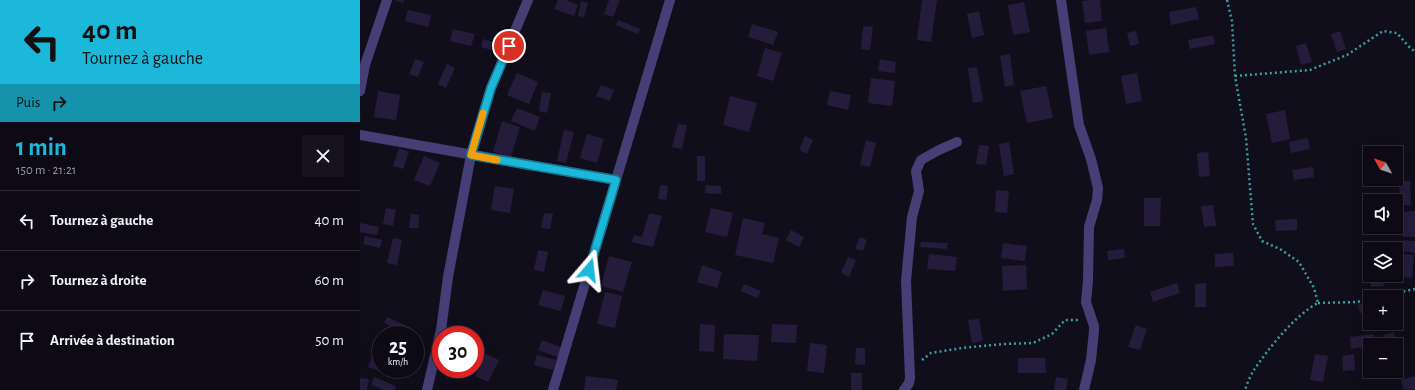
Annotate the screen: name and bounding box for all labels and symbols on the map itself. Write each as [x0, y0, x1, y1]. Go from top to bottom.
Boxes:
pin [492, 29, 526, 63]
north arrow [1363, 146, 1403, 186]
position arrow [568, 249, 610, 291]
speed limit sign: 30 [432, 326, 484, 378]

